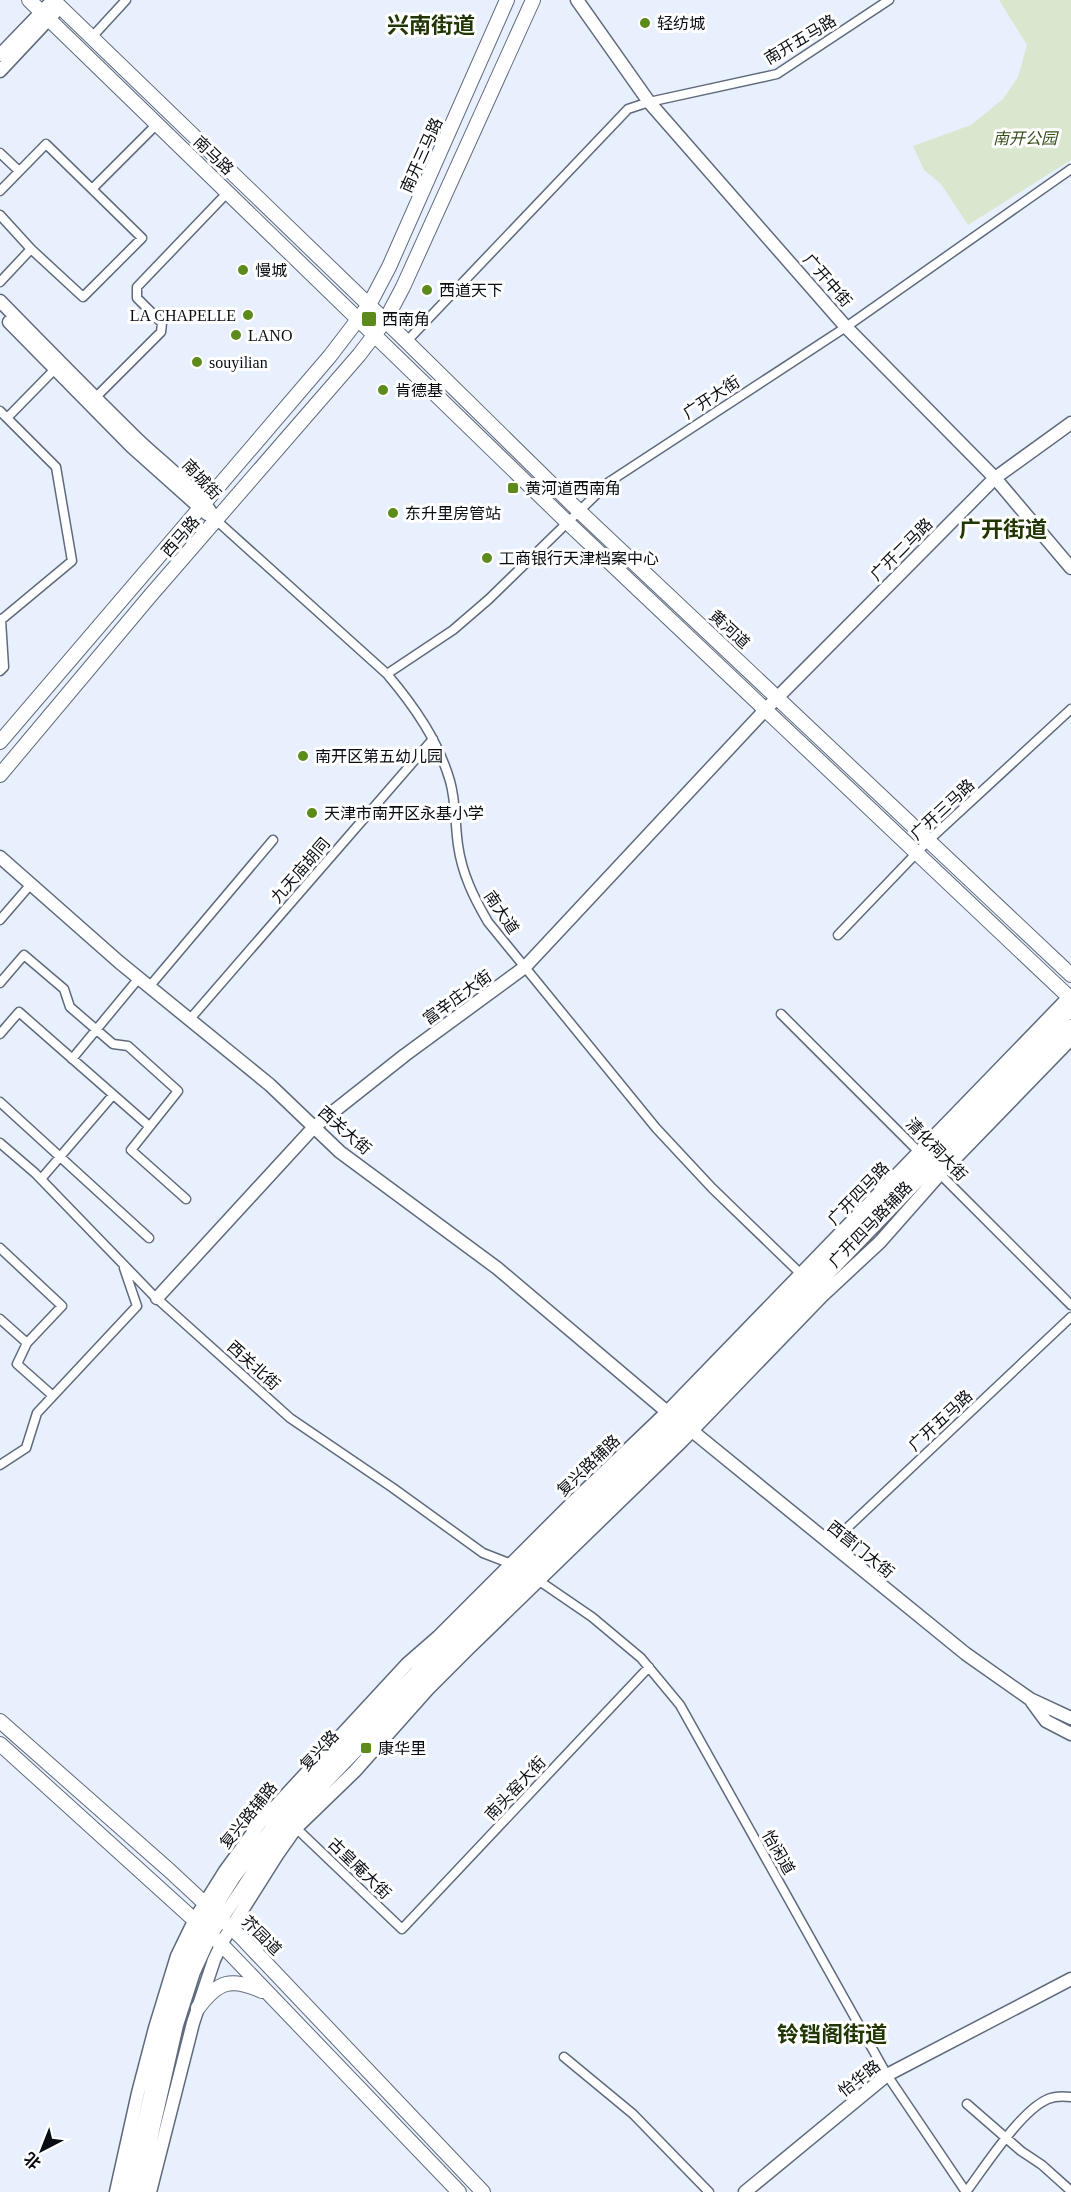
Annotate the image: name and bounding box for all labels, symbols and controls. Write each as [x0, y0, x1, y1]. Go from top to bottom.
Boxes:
street label: 南开五马路 [762, 12, 839, 67]
district label: 兴南街道 [387, 13, 475, 38]
place label: 轻纺城 [657, 15, 705, 32]
marker: 轻纺城 [638, 16, 652, 30]
street label: 南开三马路 [397, 115, 445, 195]
park label: 南开公园 [993, 130, 1059, 147]
street label: 南马路 [190, 133, 237, 178]
street label: 广开中街 [800, 251, 855, 310]
place label: 慢城 [255, 262, 287, 279]
marker: 慢城 [236, 263, 250, 277]
place label: 西道天下 [439, 282, 503, 299]
marker: 西道天下 [420, 283, 434, 297]
place label: LA CHAPELLE [130, 307, 236, 324]
marker: LA CHAPELLE [241, 308, 255, 322]
marker: 西南角 [360, 310, 378, 328]
place label: 西南角 [382, 310, 430, 328]
place label: LANO [248, 327, 292, 344]
marker: LANO [229, 328, 243, 342]
place label: souyilian [209, 354, 268, 372]
marker: souyilian [190, 355, 204, 369]
street label: 广开大街 [680, 373, 743, 422]
place label: 肯德基 [395, 382, 443, 399]
marker: 肯德基 [376, 383, 390, 397]
street label: 南城街 [179, 456, 224, 503]
place label: 黄河道西南角 [525, 479, 621, 497]
marker: 黄河道西南角 [506, 481, 520, 495]
place label: 东升里房管站 [405, 505, 501, 522]
marker: 东升里房管站 [386, 506, 400, 520]
street label: 西马路 [158, 513, 203, 560]
street label: 广开二马路 [867, 515, 936, 584]
district label: 广开街道 [959, 517, 1047, 542]
place label: 工商银行天津档案中心 [499, 550, 659, 567]
marker: 工商银行天津档案中心 [480, 551, 494, 565]
street label: 黄河道 [706, 607, 753, 652]
place label: 南开区第五幼儿园 [315, 748, 443, 765]
marker: 南开区第五幼儿园 [296, 749, 310, 763]
street label: 广开三马路 [907, 776, 977, 843]
place label: 天津市南开区永基小学 [324, 805, 484, 822]
marker: 天津市南开区永基小学 [305, 806, 319, 820]
street label: 九天庙胡同 [268, 835, 333, 906]
street label: 南大道 [481, 888, 522, 937]
street label: 富辛庄大街 [420, 967, 495, 1028]
street label: 西关大街 [315, 1103, 374, 1158]
street label: 清化祠大街 [903, 1115, 971, 1184]
street label: 广开四马路 [824, 1159, 892, 1228]
street label: 广开四马路辅路 [825, 1178, 915, 1271]
street label: 西关北街 [224, 1338, 283, 1393]
street label: 广开五马路 [905, 1387, 975, 1454]
street label: 复兴路辅路 [554, 1431, 623, 1499]
street label: 西营门大街 [824, 1518, 897, 1581]
street label: 复兴路 [297, 1727, 342, 1774]
place label: 康华里 [378, 1740, 426, 1757]
marker: 康华里 [359, 1741, 373, 1755]
street label: 南头窑大街 [482, 1753, 549, 1823]
street label: 复兴路辅路 [217, 1779, 280, 1852]
street label: 怡闲道 [759, 1827, 798, 1877]
street label: 古皇庵大街 [325, 1834, 394, 1902]
street label: 芥园道 [239, 1912, 285, 1958]
district label: 铃铛阁街道 [777, 2022, 887, 2047]
street label: 怡华路 [835, 2057, 883, 2100]
north arrow [12, 2120, 72, 2180]
text: 北 [21, 2149, 44, 2172]

